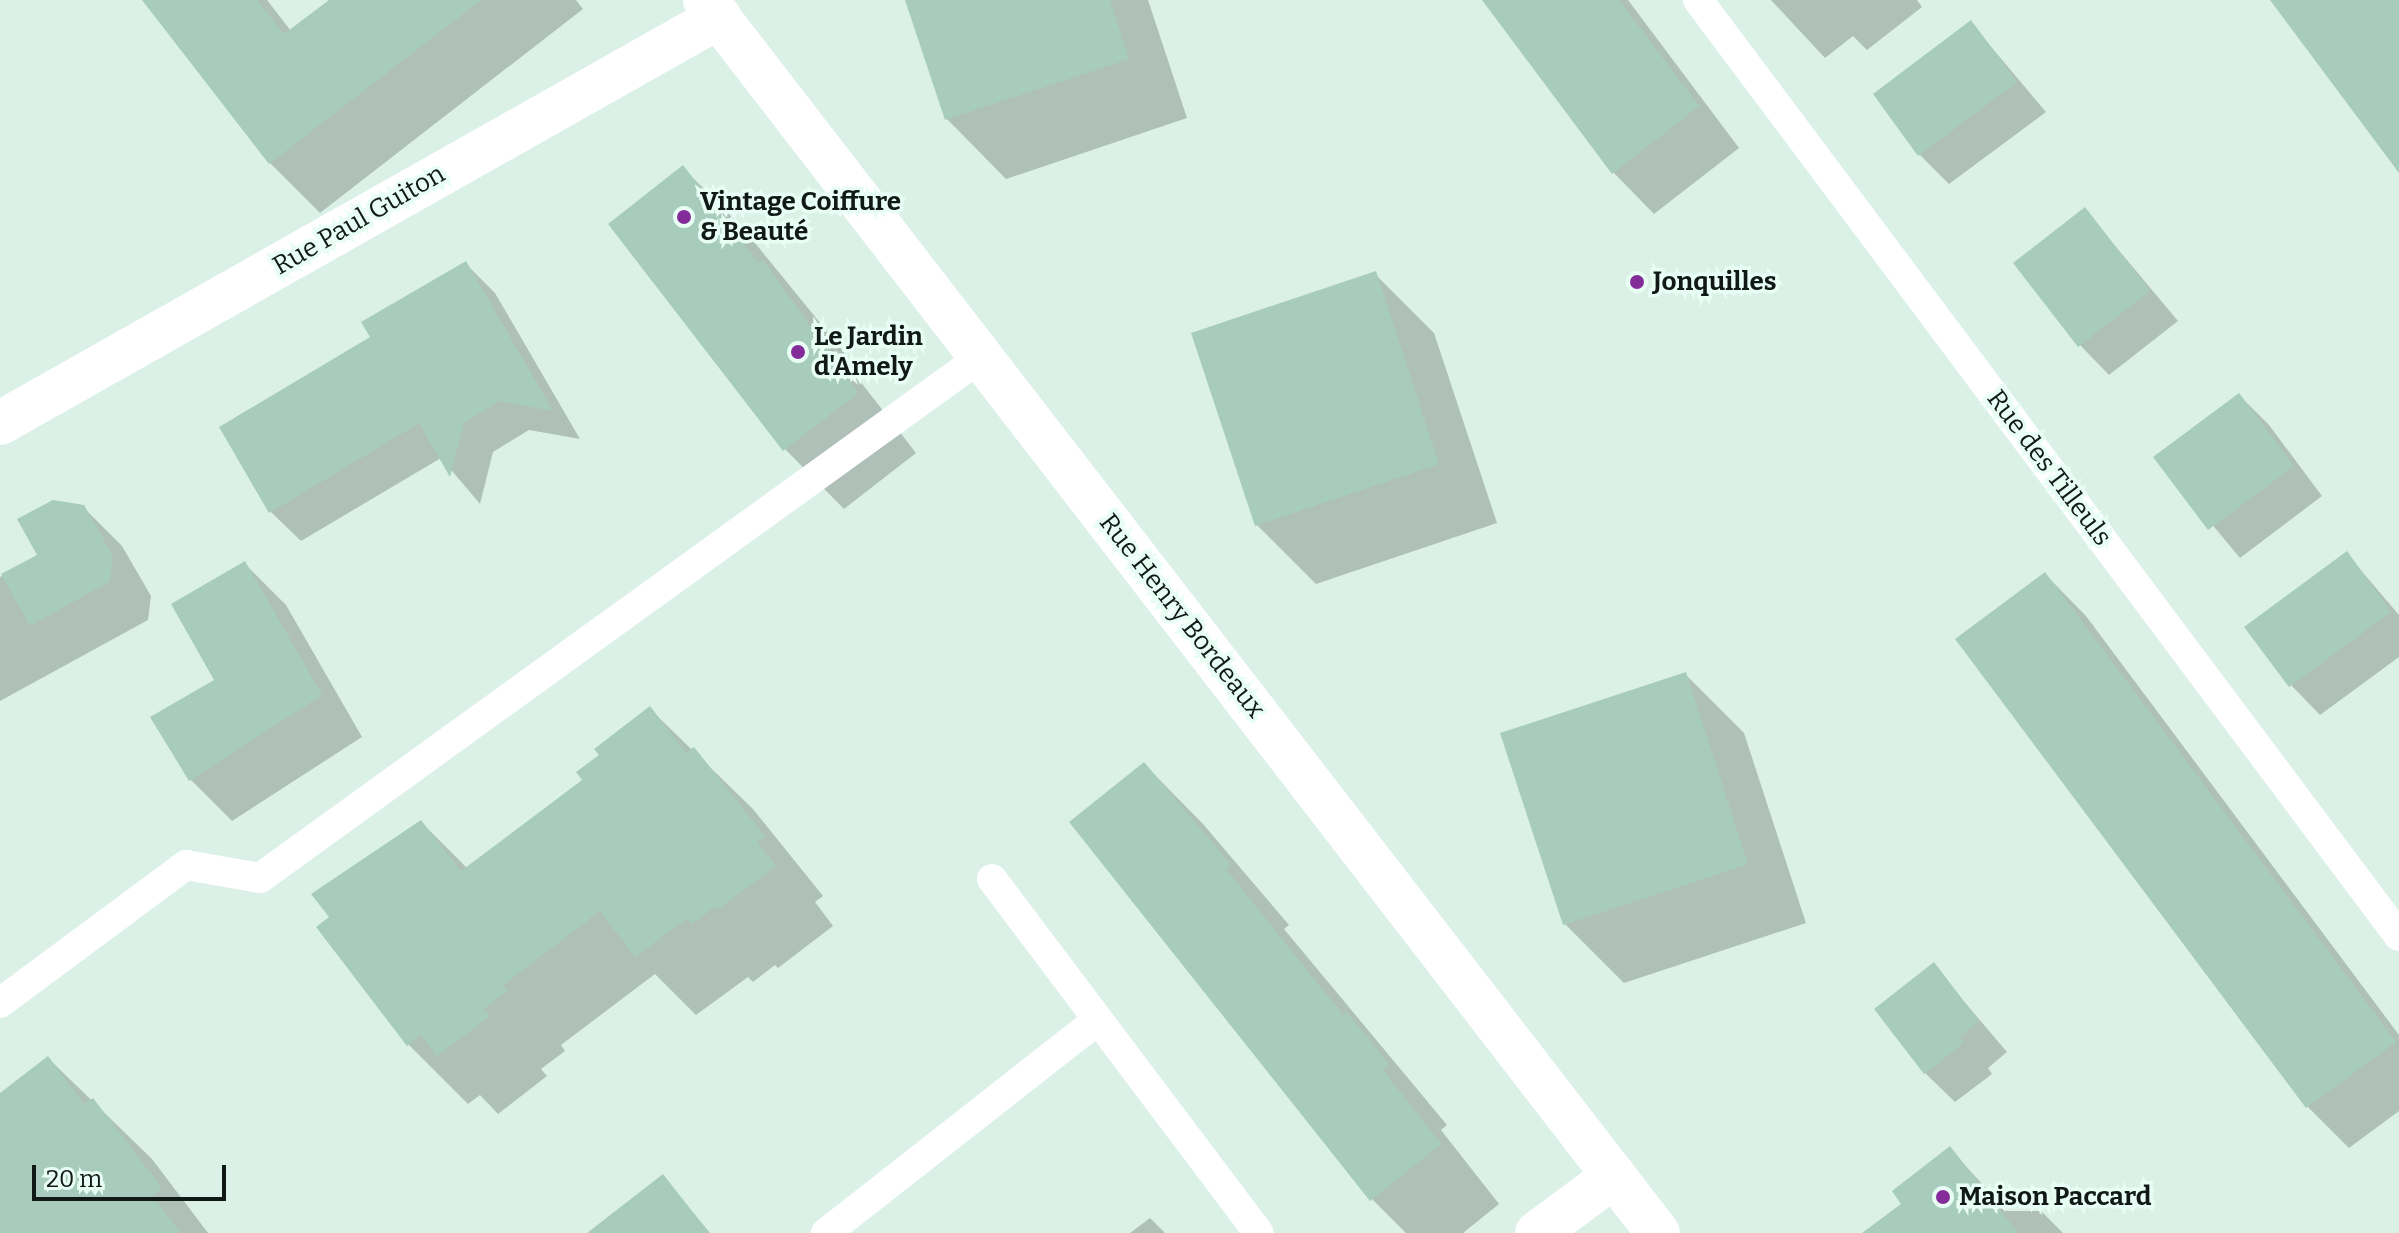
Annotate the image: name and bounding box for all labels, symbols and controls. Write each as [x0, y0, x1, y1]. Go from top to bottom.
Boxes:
street label: Rue Paul Guiton [268, 158, 450, 282]
place label: Vintage Coiffure & Beauté [700, 186, 901, 248]
marker: Vintage Coiffure & Beauté [675, 208, 693, 226]
place label: Jonquilles [1653, 266, 1777, 298]
marker: Jonquilles [1628, 273, 1646, 291]
place label: Le Jardin d'Amely [814, 321, 923, 382]
marker: Le Jardin d'Amely [789, 343, 807, 361]
street label: Rue des Tilleuls [1980, 384, 2118, 552]
street label: Rue Henry Bordeaux [1093, 508, 1271, 724]
scale bar [36, 1149, 230, 1199]
text: 20 m [46, 1165, 102, 1193]
place label: Maison Paccard [1959, 1181, 2151, 1213]
marker: Maison Paccard [1934, 1188, 1952, 1206]

